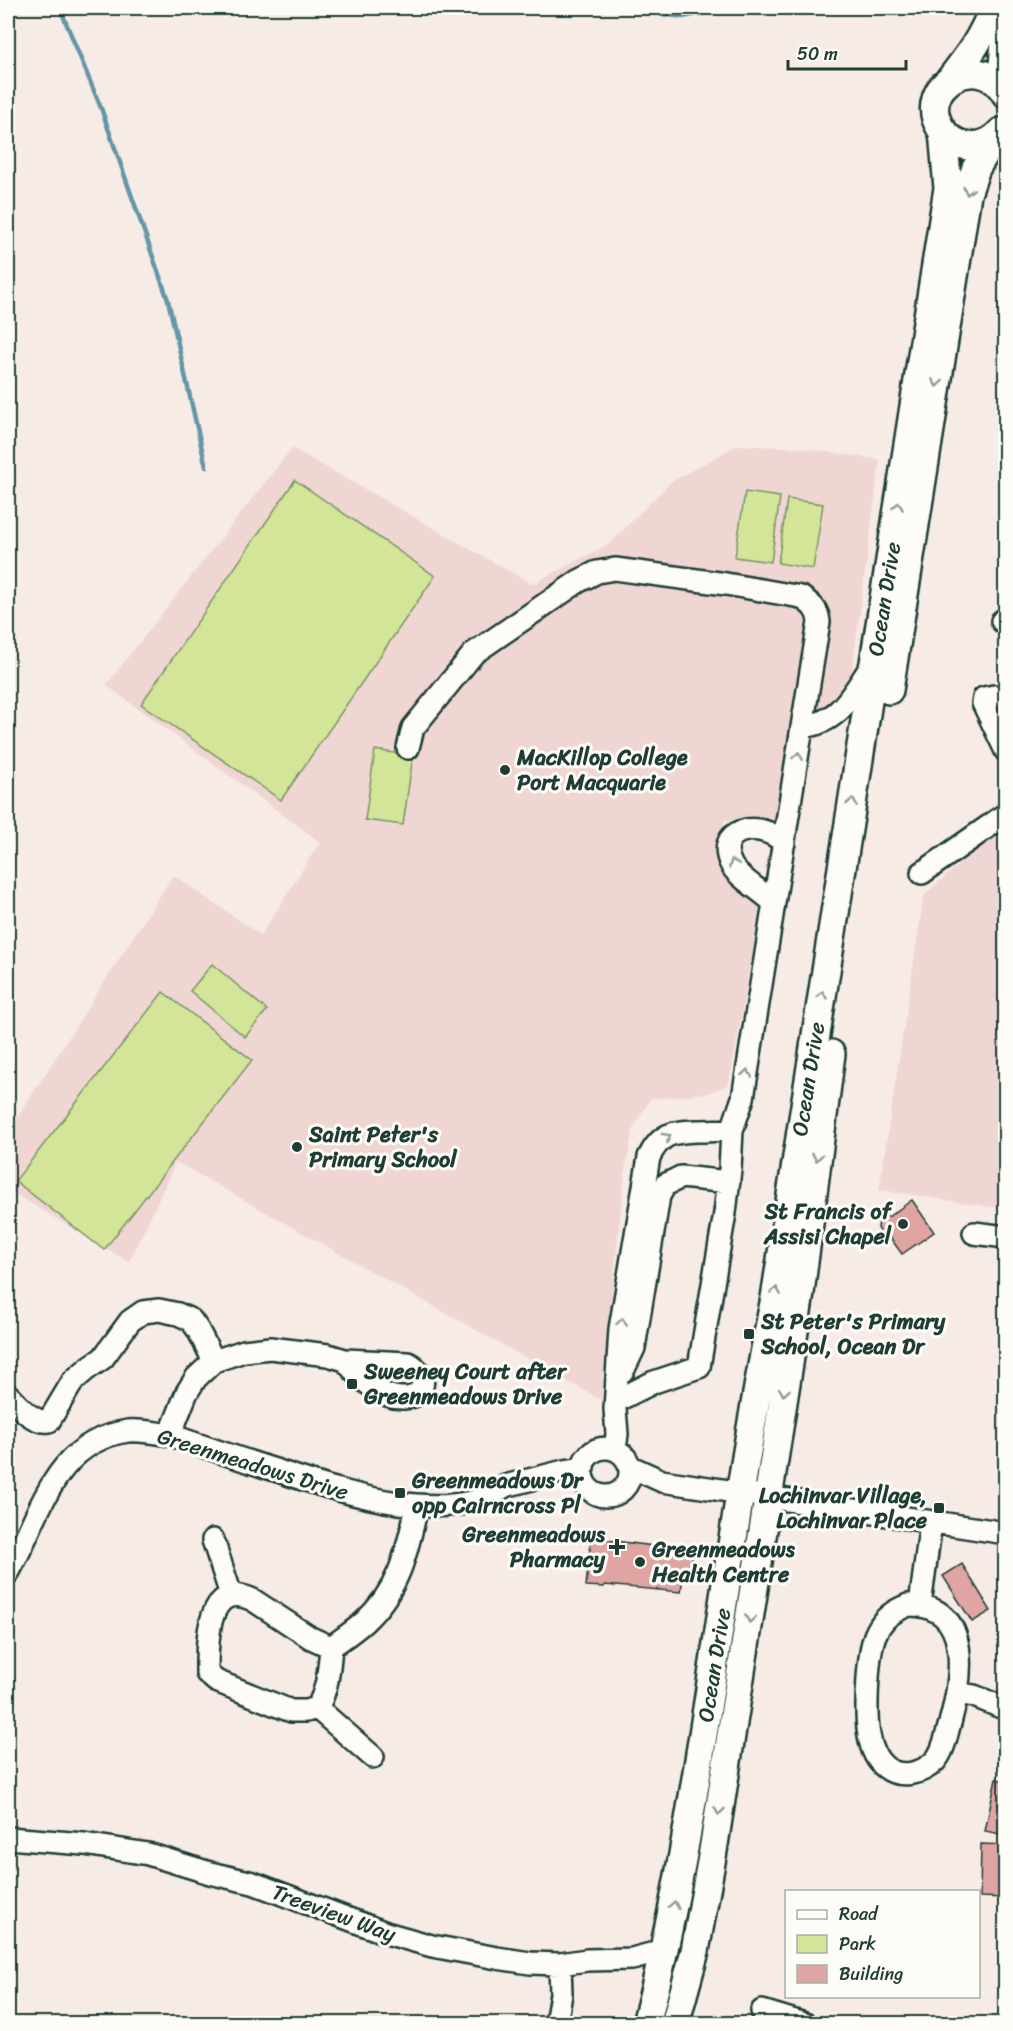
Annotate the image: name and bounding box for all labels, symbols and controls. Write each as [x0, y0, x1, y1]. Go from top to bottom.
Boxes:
scale bar [788, 33, 906, 71]
text: 50 m [797, 38, 838, 70]
one-way arrow [963, 185, 976, 195]
one-way arrow [932, 379, 944, 388]
one-way arrow [892, 501, 904, 510]
street label: Ocean Drive [856, 539, 912, 659]
place label: MacKillop College Port Macquarie [516, 738, 688, 802]
one-way arrow [791, 752, 803, 761]
marker: MacKillop College Port Macquarie [498, 763, 512, 777]
one-way arrow [845, 797, 858, 807]
one-way arrow [728, 858, 740, 869]
one-way arrow [815, 990, 827, 999]
street label: Ocean Drive [780, 1019, 836, 1139]
one-way arrow [740, 1069, 752, 1078]
place label: Saint Peter's Primary School [308, 1115, 458, 1179]
one-way arrow [661, 1133, 671, 1145]
marker: Saint Peter's Primary School [290, 1140, 304, 1154]
one-way arrow [811, 1152, 823, 1161]
place label: St Francis of Assisi Chapel [763, 1192, 893, 1256]
marker: St Francis of Assisi Chapel [896, 1217, 910, 1231]
one-way arrow [769, 1286, 781, 1296]
place label: St Peter's Primary School, Ocean Dr [760, 1302, 946, 1366]
one-way arrow [615, 1317, 627, 1327]
marker: St Peter's Primary School, Ocean Dr [742, 1327, 756, 1341]
place label: Sweeney Court after Greenmeadows Drive [363, 1352, 568, 1416]
marker: Sweeney Court after Greenmeadows Drive [345, 1377, 359, 1391]
one-way arrow [779, 1387, 791, 1396]
street label: Greenmeadows Drive [153, 1416, 353, 1512]
place label: Greenmeadows Dr opp Cairncross Pl [411, 1461, 585, 1525]
place label: Lochinvar Village, Lochinvar Place [759, 1476, 928, 1540]
marker: Greenmeadows Dr opp Cairncross Pl [393, 1486, 407, 1500]
marker: Lochinvar Village, Lochinvar Place [932, 1501, 946, 1515]
place label: Greenmeadows Pharmacy [461, 1515, 606, 1579]
place label: Greenmeadows Health Centre [651, 1530, 796, 1594]
marker: Greenmeadows Pharmacy [610, 1540, 624, 1554]
marker: Greenmeadows Health Centre [633, 1555, 647, 1569]
street label: Ocean Drive [686, 1605, 742, 1725]
one-way arrow [744, 1614, 756, 1623]
one-way arrow [714, 1807, 726, 1816]
street label: Treeview Way [266, 1872, 402, 1954]
legend [785, 1890, 980, 1998]
text: Road [839, 1898, 879, 1930]
one-way arrow [667, 1901, 680, 1911]
text: Park [839, 1928, 876, 1960]
text: Building [839, 1958, 903, 1990]

